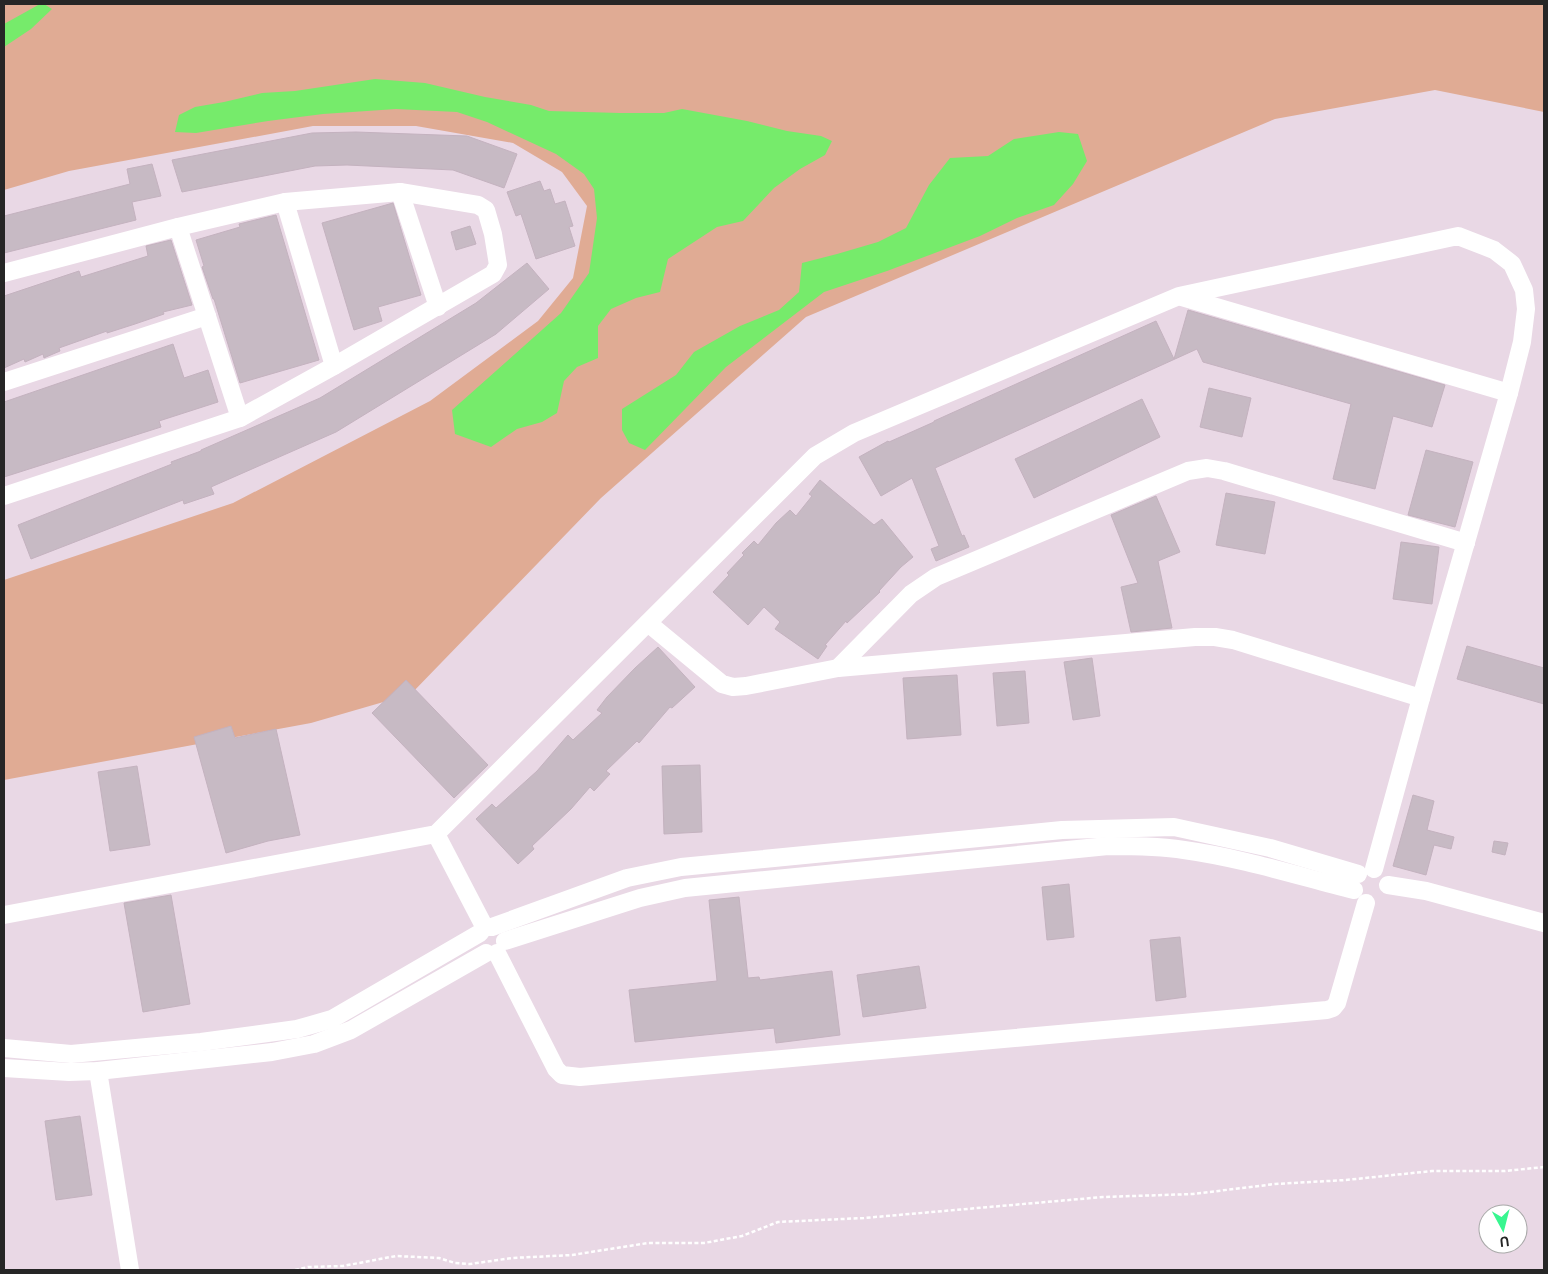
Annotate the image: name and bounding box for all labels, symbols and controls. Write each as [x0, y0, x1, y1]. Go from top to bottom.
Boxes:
north arrow [1478, 1204, 1528, 1254]
text: U [1499, 1233, 1510, 1250]

